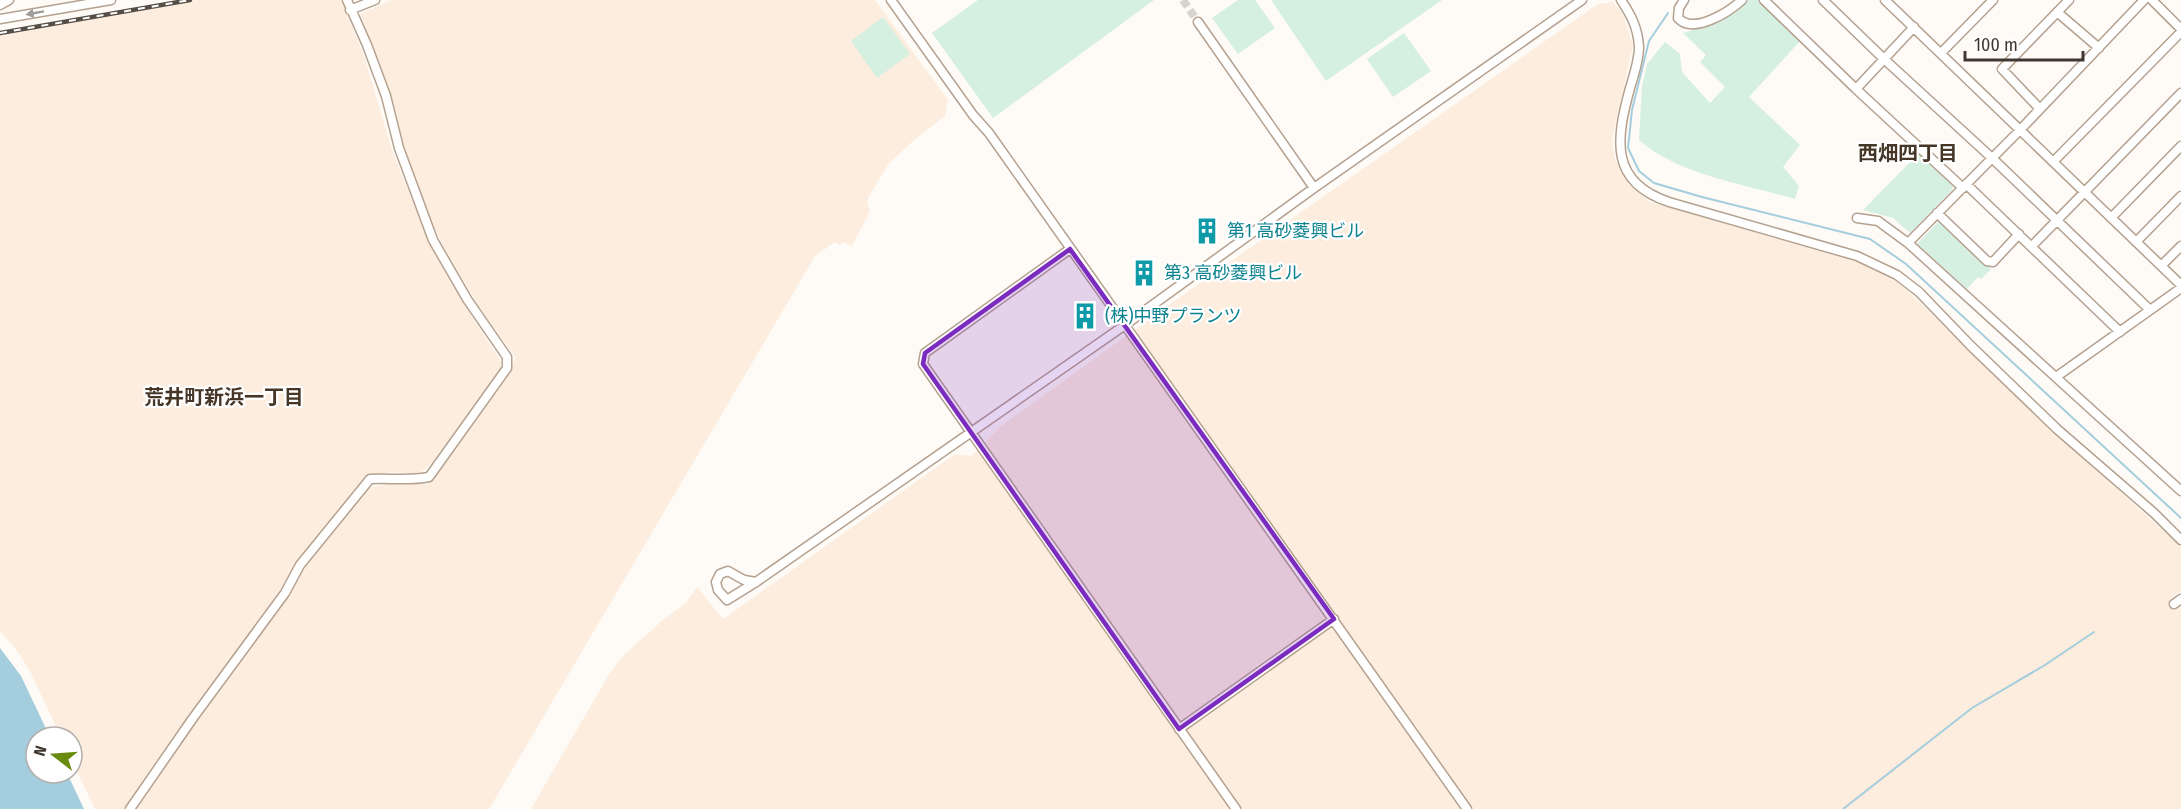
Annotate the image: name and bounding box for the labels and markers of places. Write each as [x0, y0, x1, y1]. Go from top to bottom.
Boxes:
building icon: 第1 高砂菱興ビル [1192, 216, 1222, 246]
place label: 第1 高砂菱興ビル [1227, 220, 1364, 242]
building icon: 第3 高砂菱興ビル [1129, 258, 1159, 288]
place label: 第3 高砂菱興ビル [1164, 262, 1302, 284]
building icon: (株)中野プランツ [1070, 301, 1100, 331]
place label: (株)中野プランツ [1105, 305, 1242, 327]

